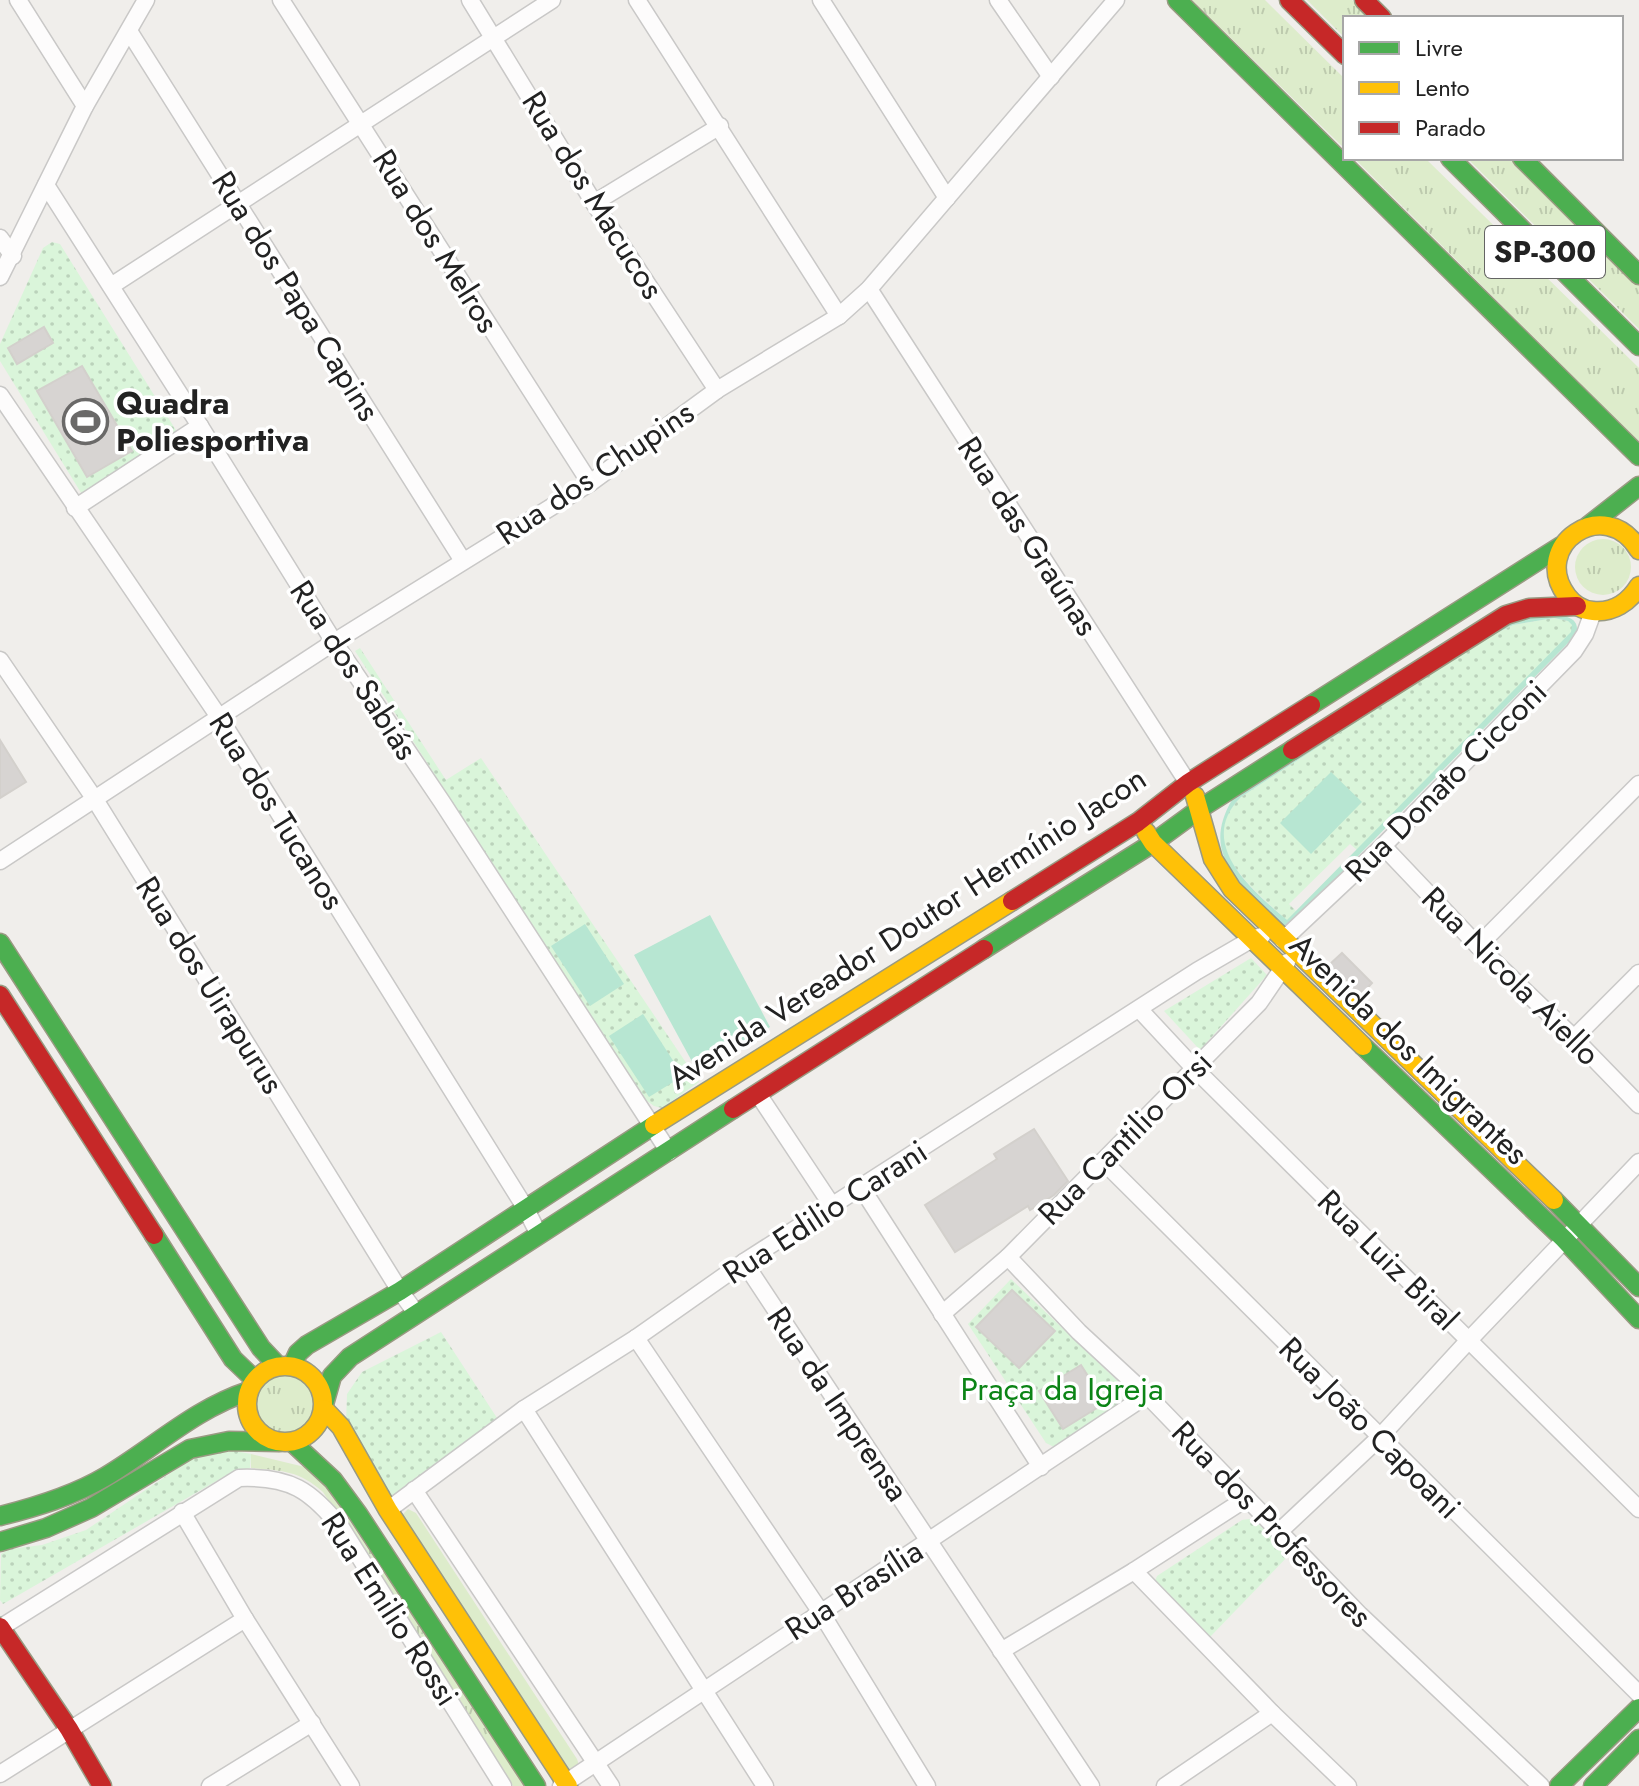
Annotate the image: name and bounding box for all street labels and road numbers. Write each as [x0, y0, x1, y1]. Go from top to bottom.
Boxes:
street label: Rua dos Macucos [511, 82, 675, 308]
street label: Rua dos Melros [361, 140, 511, 342]
street label: Rua dos Papa Capins [201, 162, 391, 430]
road number: SP-300 [1485, 226, 1605, 278]
street label: Rua dos Chupins [487, 390, 703, 556]
street label: Rua das Graúnas [946, 427, 1110, 645]
street label: Rua dos Sabiás [279, 571, 429, 769]
street label: Rua Donato Cicconi [1335, 670, 1557, 892]
street label: Rua dos Tucanos [198, 703, 356, 919]
street label: Avenida Vereador Doutor Hermínio Jacon [659, 756, 1155, 1100]
street label: Rua dos Uirapurus [125, 868, 295, 1102]
street label: Rua Nicola Aiello [1411, 876, 1611, 1076]
street label: Avenida dos Imigrantes [1279, 923, 1539, 1175]
street label: Rua Cantilio Orsi [1027, 1040, 1223, 1236]
street label: Rua Edilio Carani [714, 1129, 936, 1295]
street label: Rua Luiz Biral [1307, 1179, 1469, 1341]
street label: Rua da Imprensa [756, 1297, 920, 1511]
street label: Rua João Capoani [1269, 1327, 1471, 1529]
street label: Rua dos Professores [1161, 1410, 1383, 1638]
street label: Rua Emilio Rossi [310, 1503, 470, 1715]
street label: Rua Brasília [776, 1528, 932, 1652]

